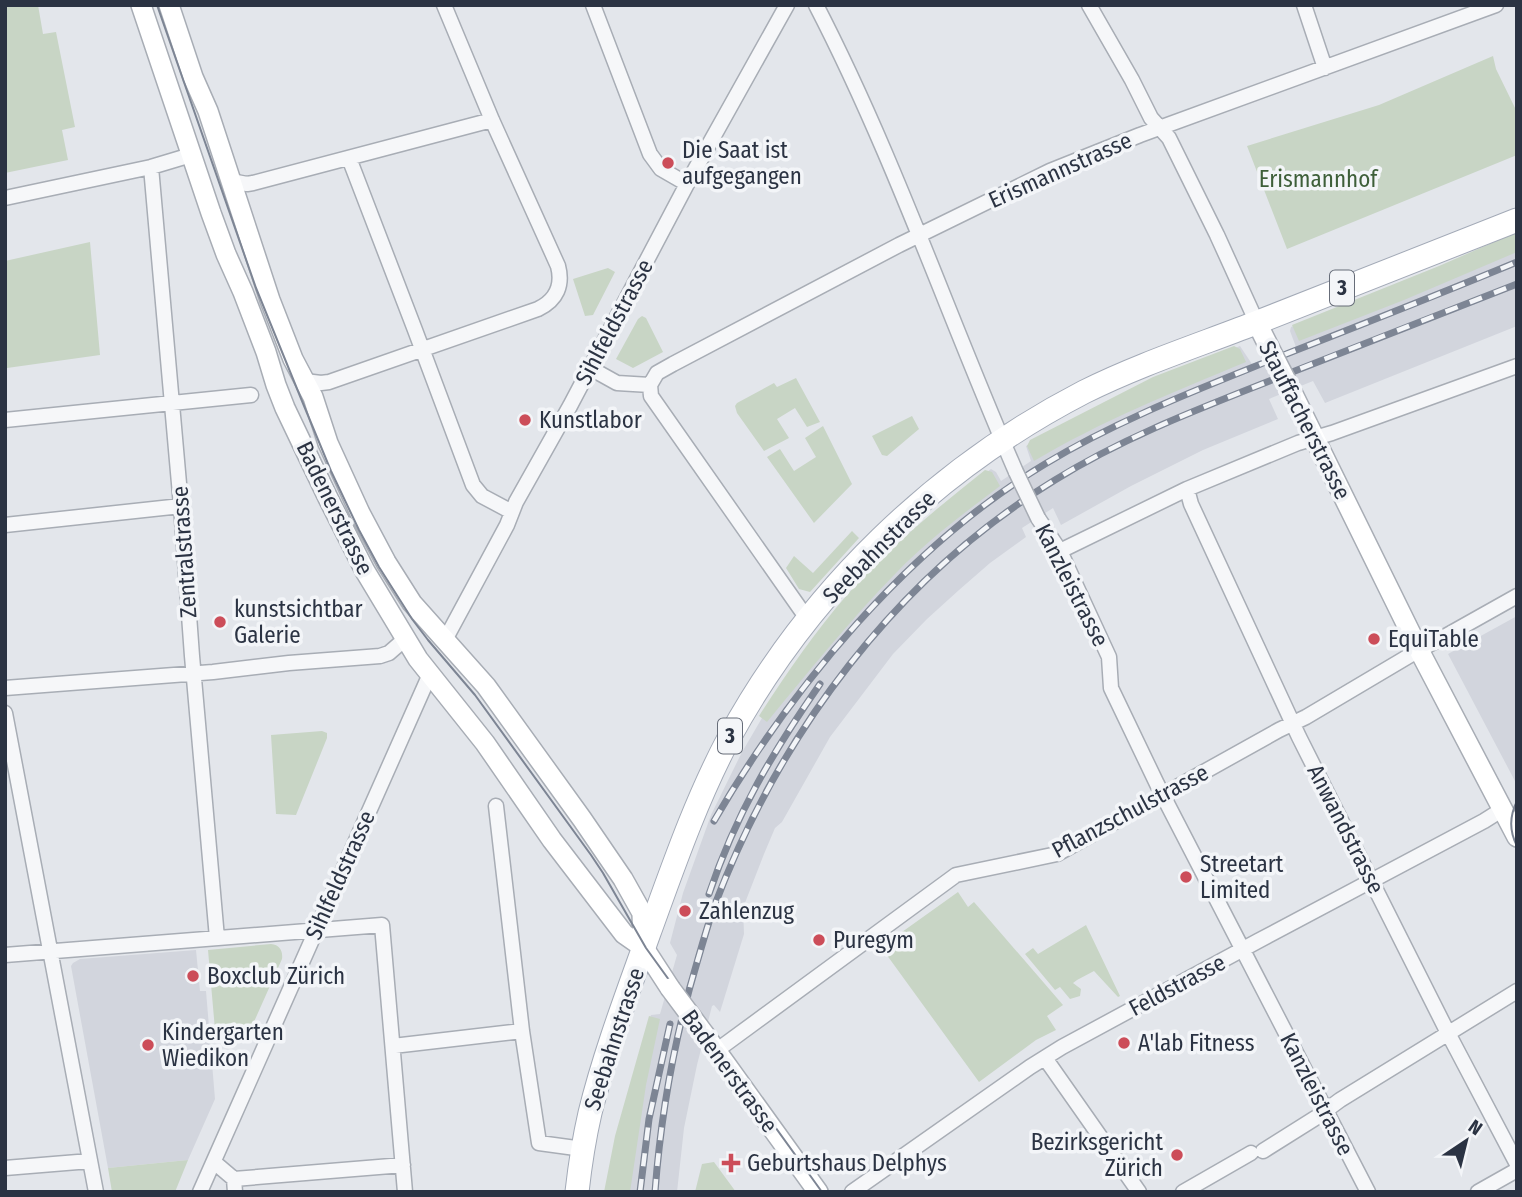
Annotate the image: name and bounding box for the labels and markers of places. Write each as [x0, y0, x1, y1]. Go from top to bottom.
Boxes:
place label: Die Saat ist aufgegangen [682, 136, 802, 190]
marker: Die Saat ist aufgegangen [660, 155, 676, 171]
place label: Kunstlabor [539, 406, 642, 434]
marker: Kunstlabor [517, 412, 533, 428]
place label: kunstsichtbar Galerie [234, 595, 362, 649]
marker: kunstsichtbar Galerie [212, 614, 228, 630]
place label: EquiTable [1388, 625, 1479, 653]
marker: EquiTable [1366, 631, 1382, 647]
place label: Streetart Limited [1200, 850, 1284, 904]
marker: Streetart Limited [1178, 869, 1194, 885]
place label: Zahlenzug [699, 897, 794, 925]
marker: Zahlenzug [677, 903, 693, 919]
place label: Puregym [833, 926, 914, 954]
marker: Puregym [811, 932, 827, 948]
place label: Boxclub Zürich [207, 962, 345, 990]
marker: Boxclub Zürich [185, 968, 201, 984]
place label: Kindergarten Wiedikon [162, 1018, 284, 1072]
place label: A'lab Fitness [1138, 1029, 1255, 1057]
marker: A'lab Fitness [1116, 1035, 1132, 1051]
marker: Kindergarten Wiedikon [140, 1037, 156, 1053]
place label: Bezirksgericht Zürich [1031, 1128, 1163, 1182]
marker: Bezirksgericht Zürich [1169, 1147, 1185, 1163]
place label: Geburtshaus Delphys [747, 1149, 947, 1177]
marker: Geburtshaus Delphys [721, 1153, 741, 1173]

